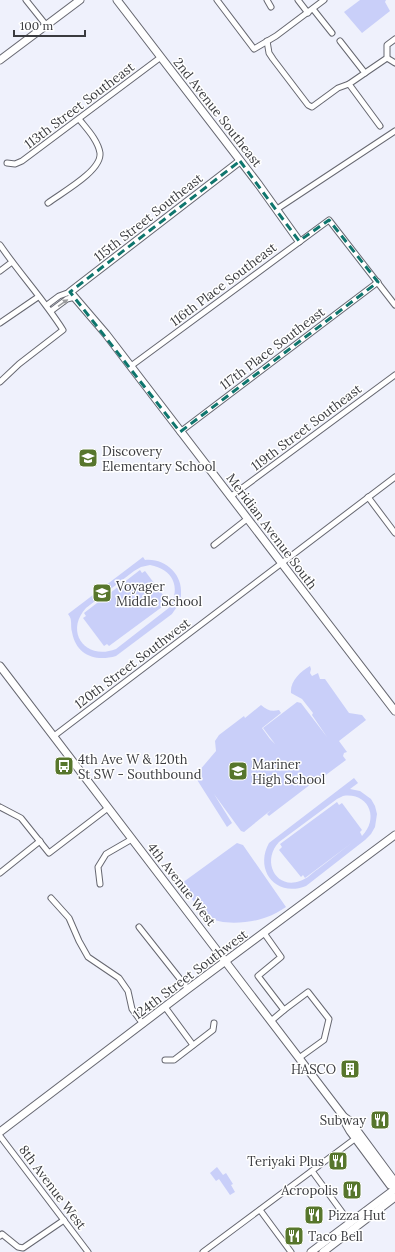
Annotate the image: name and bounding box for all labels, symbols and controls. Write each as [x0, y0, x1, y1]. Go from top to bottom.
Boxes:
scale bar [14, 12, 85, 38]
text: 100 m [20, 18, 53, 33]
street label: 2nd Avenue Southeast [170, 54, 266, 170]
street label: 113th Street Southeast [21, 58, 138, 152]
street label: 115th Street Southeast [91, 170, 206, 265]
street label: 116th Place Southeast [167, 239, 280, 330]
one-way arrow [57, 299, 68, 307]
street label: 117th Place Southeast [216, 303, 328, 394]
street label: 119th Street Southeast [248, 380, 365, 474]
place label: Discovery Elementary School [102, 443, 216, 475]
school or university icon: Discovery Elementary School [77, 447, 99, 469]
street label: Meridian Avenue South [222, 470, 321, 593]
place label: Voyager Middle School [115, 578, 202, 610]
school or university icon: Voyager Middle School [91, 582, 113, 604]
street label: 120th Street Southwest [71, 614, 193, 712]
place label: 4th Ave W & 120th St SW - Southbound [78, 751, 202, 783]
bus stop icon: 4th Ave W & 120th St SW - Southbound [53, 755, 75, 777]
place label: Mariner High School [252, 756, 326, 788]
school or university icon: Mariner High School [227, 760, 249, 782]
street label: 4th Avenue West [144, 839, 220, 929]
street label: 124th Street Southwest [130, 926, 251, 1023]
building icon: HASCO [339, 1058, 361, 1080]
place label: HASCO [291, 1061, 336, 1078]
restaurant icon: Subway [369, 1109, 391, 1131]
place label: Subway [320, 1112, 366, 1129]
street label: 8th Avenue West [15, 1142, 90, 1233]
restaurant icon: Teriyaki Plus [327, 1150, 349, 1172]
place label: Teriyaki Plus [247, 1153, 324, 1170]
restaurant icon: Acropolis [341, 1179, 363, 1201]
place label: Acropolis [280, 1182, 338, 1199]
restaurant icon: Pizza Hut [303, 1204, 325, 1226]
place label: Pizza Hut [328, 1207, 386, 1224]
restaurant icon: Taco Bell [283, 1225, 305, 1247]
place label: Taco Bell [308, 1228, 363, 1245]

